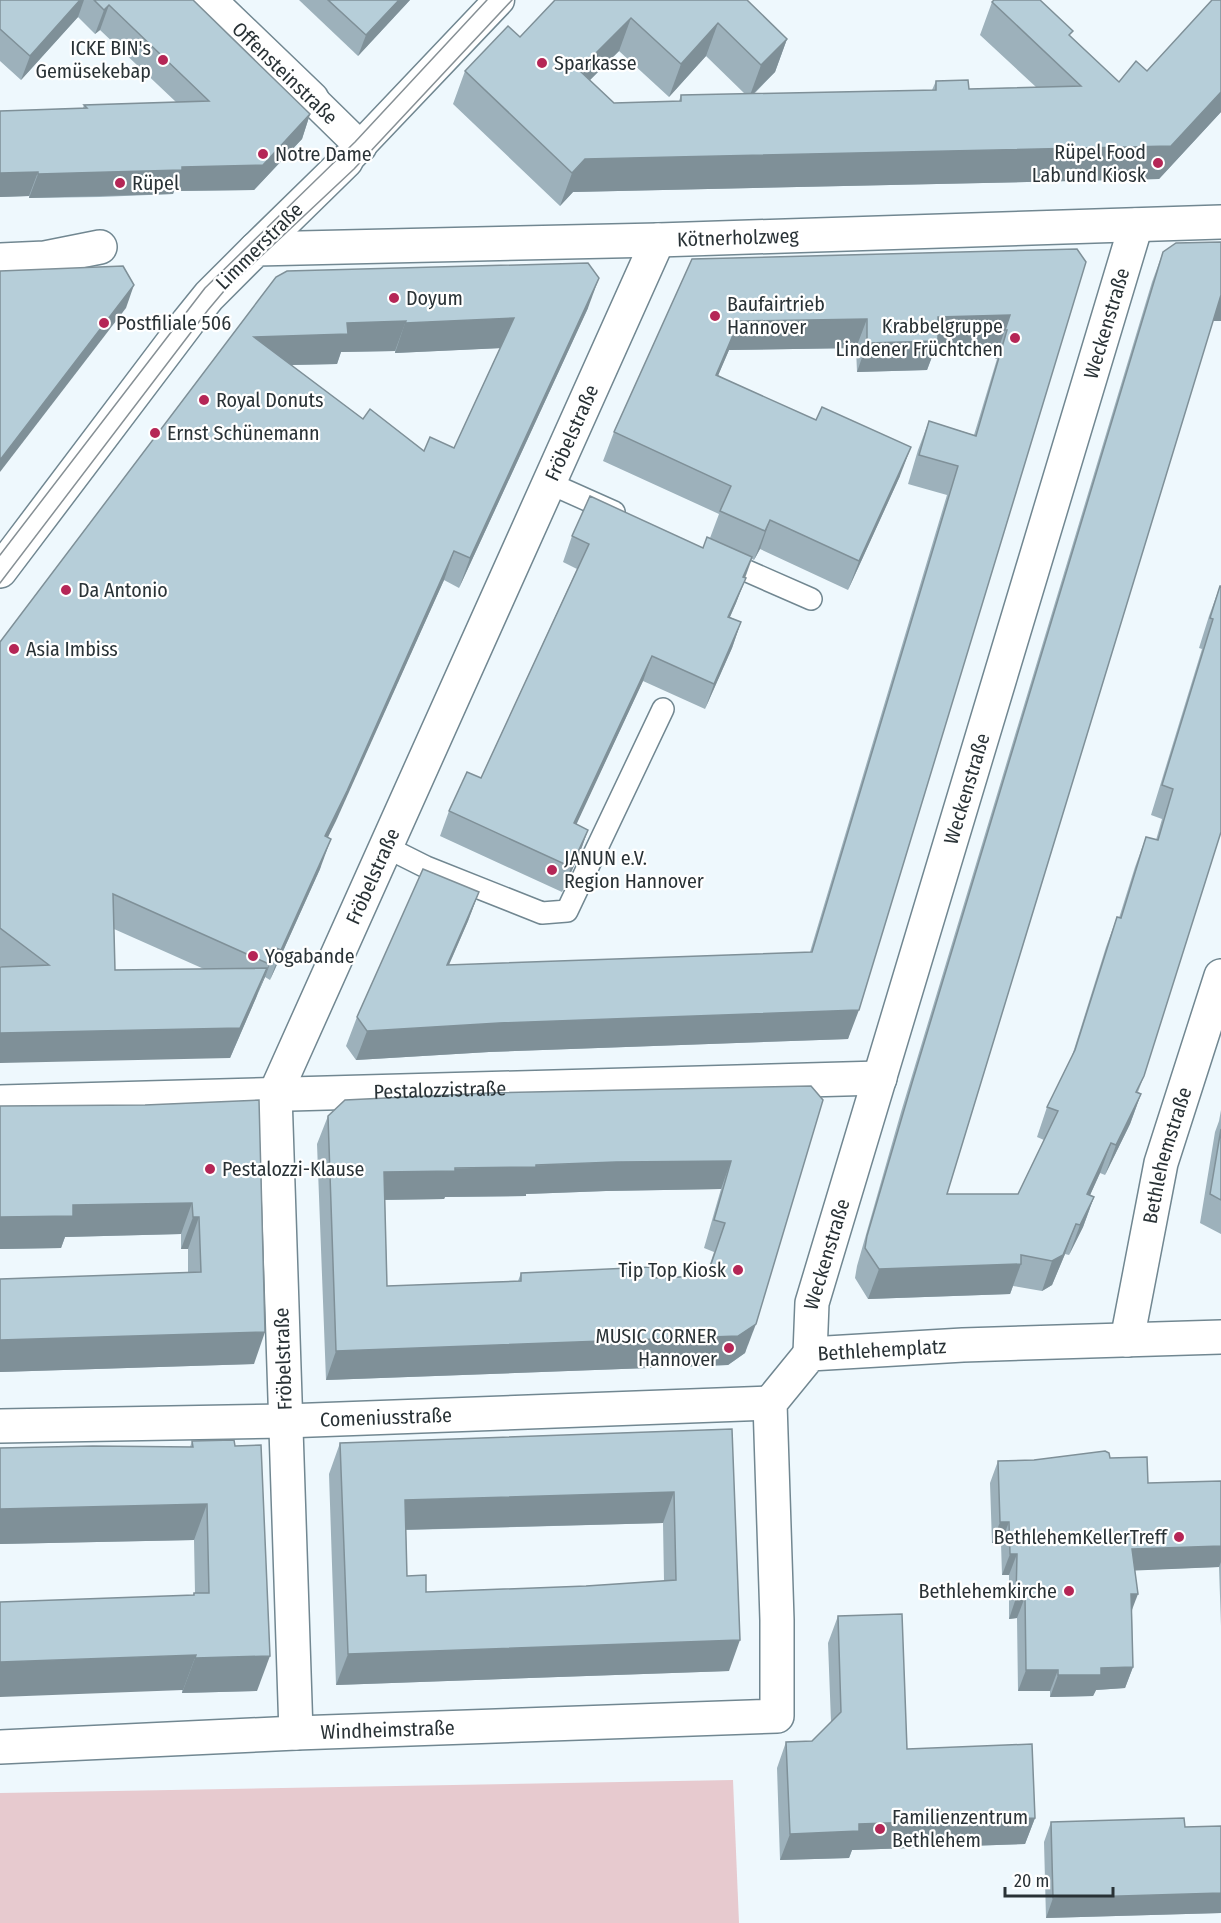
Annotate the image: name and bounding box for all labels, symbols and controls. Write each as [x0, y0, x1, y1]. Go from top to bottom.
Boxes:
street label: Offensteinstraße [227, 17, 343, 129]
place label: ICKE BIN's Gemüsekebap [35, 36, 151, 83]
place label: Sparkasse [554, 51, 637, 75]
marker: ICKE BIN's Gemüsekebap [156, 53, 170, 67]
marker: Sparkasse [535, 56, 549, 70]
place label: Rüpel Food Lab und Kiosk [1032, 140, 1147, 187]
place label: Notre Dame [275, 142, 372, 166]
marker: Notre Dame [256, 147, 270, 161]
marker: Rüpel Food Lab und Kiosk [1151, 156, 1165, 170]
place label: Rüpel [132, 171, 179, 195]
marker: Rüpel [113, 176, 127, 190]
street label: Limmerstraße [211, 198, 307, 294]
street label: Kötnerholzweg [677, 223, 800, 251]
street label: Weckenstraße [1078, 265, 1134, 382]
place label: Doyum [406, 286, 463, 310]
marker: Doyum [387, 291, 401, 305]
place label: Baufairtrieb Hannover [727, 292, 825, 339]
marker: Baufairtrieb Hannover [708, 309, 722, 323]
place label: Postfiliale 506 [116, 311, 231, 335]
place label: Krabbelgruppe Lindener Früchtchen [836, 314, 1003, 361]
marker: Postfiliale 506 [97, 316, 111, 330]
marker: Krabbelgruppe Lindener Früchtchen [1008, 331, 1022, 345]
street label: Fröbelstraße [540, 381, 603, 485]
place label: Royal Donuts [216, 388, 323, 412]
marker: Royal Donuts [197, 393, 211, 407]
place label: Ernst Schünemann [167, 421, 320, 445]
marker: Ernst Schünemann [148, 426, 162, 440]
place label: Da Antonio [78, 578, 168, 602]
marker: Da Antonio [59, 583, 73, 597]
place label: Asia Imbiss [26, 637, 118, 661]
marker: Asia Imbiss [7, 642, 21, 656]
street label: Weckenstraße [939, 730, 995, 847]
street label: Fröbelstraße [341, 824, 405, 928]
place label: JANUN e.V. Region Hannover [564, 846, 704, 893]
marker: JANUN e.V. Region Hannover [545, 863, 559, 877]
place label: Yogabande [265, 944, 355, 968]
marker: Yogabande [246, 949, 260, 963]
street label: Pestalozzistraße [373, 1076, 506, 1104]
street label: Bethlehemstraße [1138, 1084, 1197, 1226]
place label: Pestalozzi-Klause [222, 1157, 365, 1181]
marker: Pestalozzi-Klause [203, 1162, 217, 1176]
street label: Weckenstraße [799, 1196, 855, 1313]
place label: Tip Top Kiosk [618, 1258, 727, 1282]
marker: Tip Top Kiosk [731, 1263, 745, 1277]
street label: Fröbelstraße [269, 1307, 297, 1411]
place label: MUSIC CORNER Hannover [596, 1324, 717, 1371]
street label: Bethlehemplatz [817, 1334, 947, 1366]
marker: MUSIC CORNER Hannover [722, 1341, 736, 1355]
street label: Comeniusstraße [320, 1403, 452, 1432]
place label: BethlehemKellerTreff [994, 1525, 1169, 1549]
marker: BethlehemKellerTreff [1172, 1530, 1186, 1544]
place label: Bethlehemkirche [918, 1579, 1057, 1603]
marker: Bethlehemkirche [1062, 1584, 1076, 1598]
street label: Windheimstraße [320, 1715, 455, 1744]
place label: Familienzentrum Bethlehem [892, 1805, 1028, 1852]
marker: Familienzentrum Bethlehem [873, 1822, 887, 1836]
scale bar [1005, 1860, 1113, 1898]
text: 20 m [1014, 1870, 1049, 1892]

